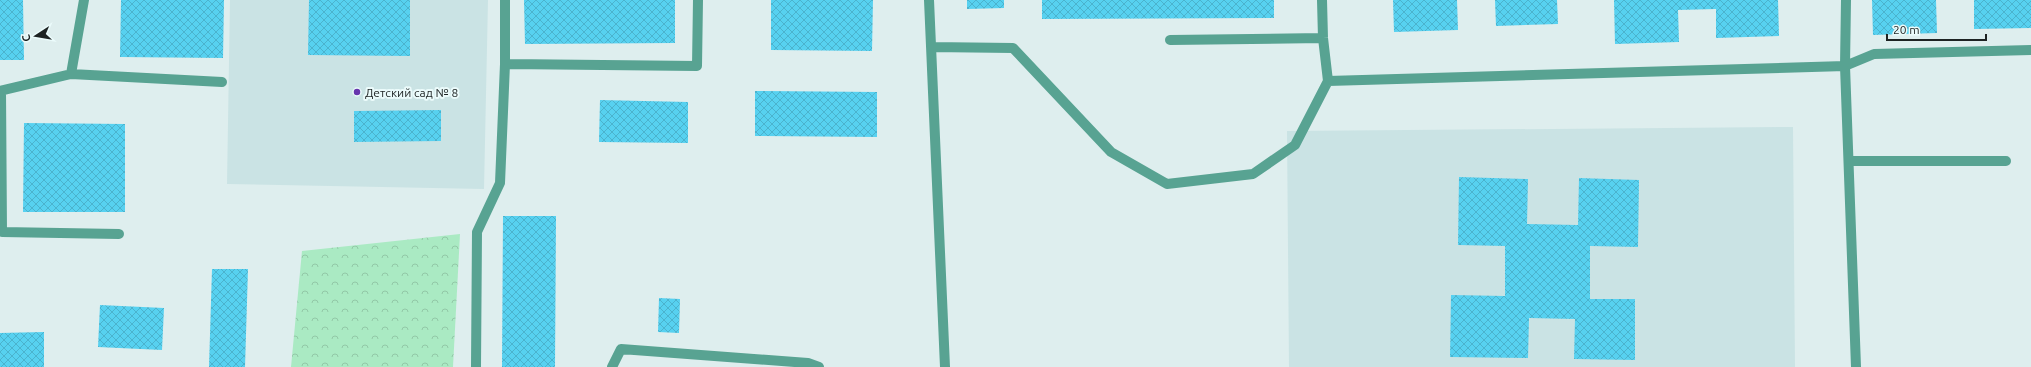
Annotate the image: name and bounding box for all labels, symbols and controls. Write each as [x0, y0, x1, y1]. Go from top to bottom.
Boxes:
north arrow [16, 16, 56, 56]
scale bar [1887, 16, 1986, 42]
text: 20 m [1893, 23, 1920, 36]
text: С [20, 33, 33, 43]
place label: Детский сад № 8 [365, 86, 459, 99]
marker: Детский сад № 8 [352, 87, 362, 97]

